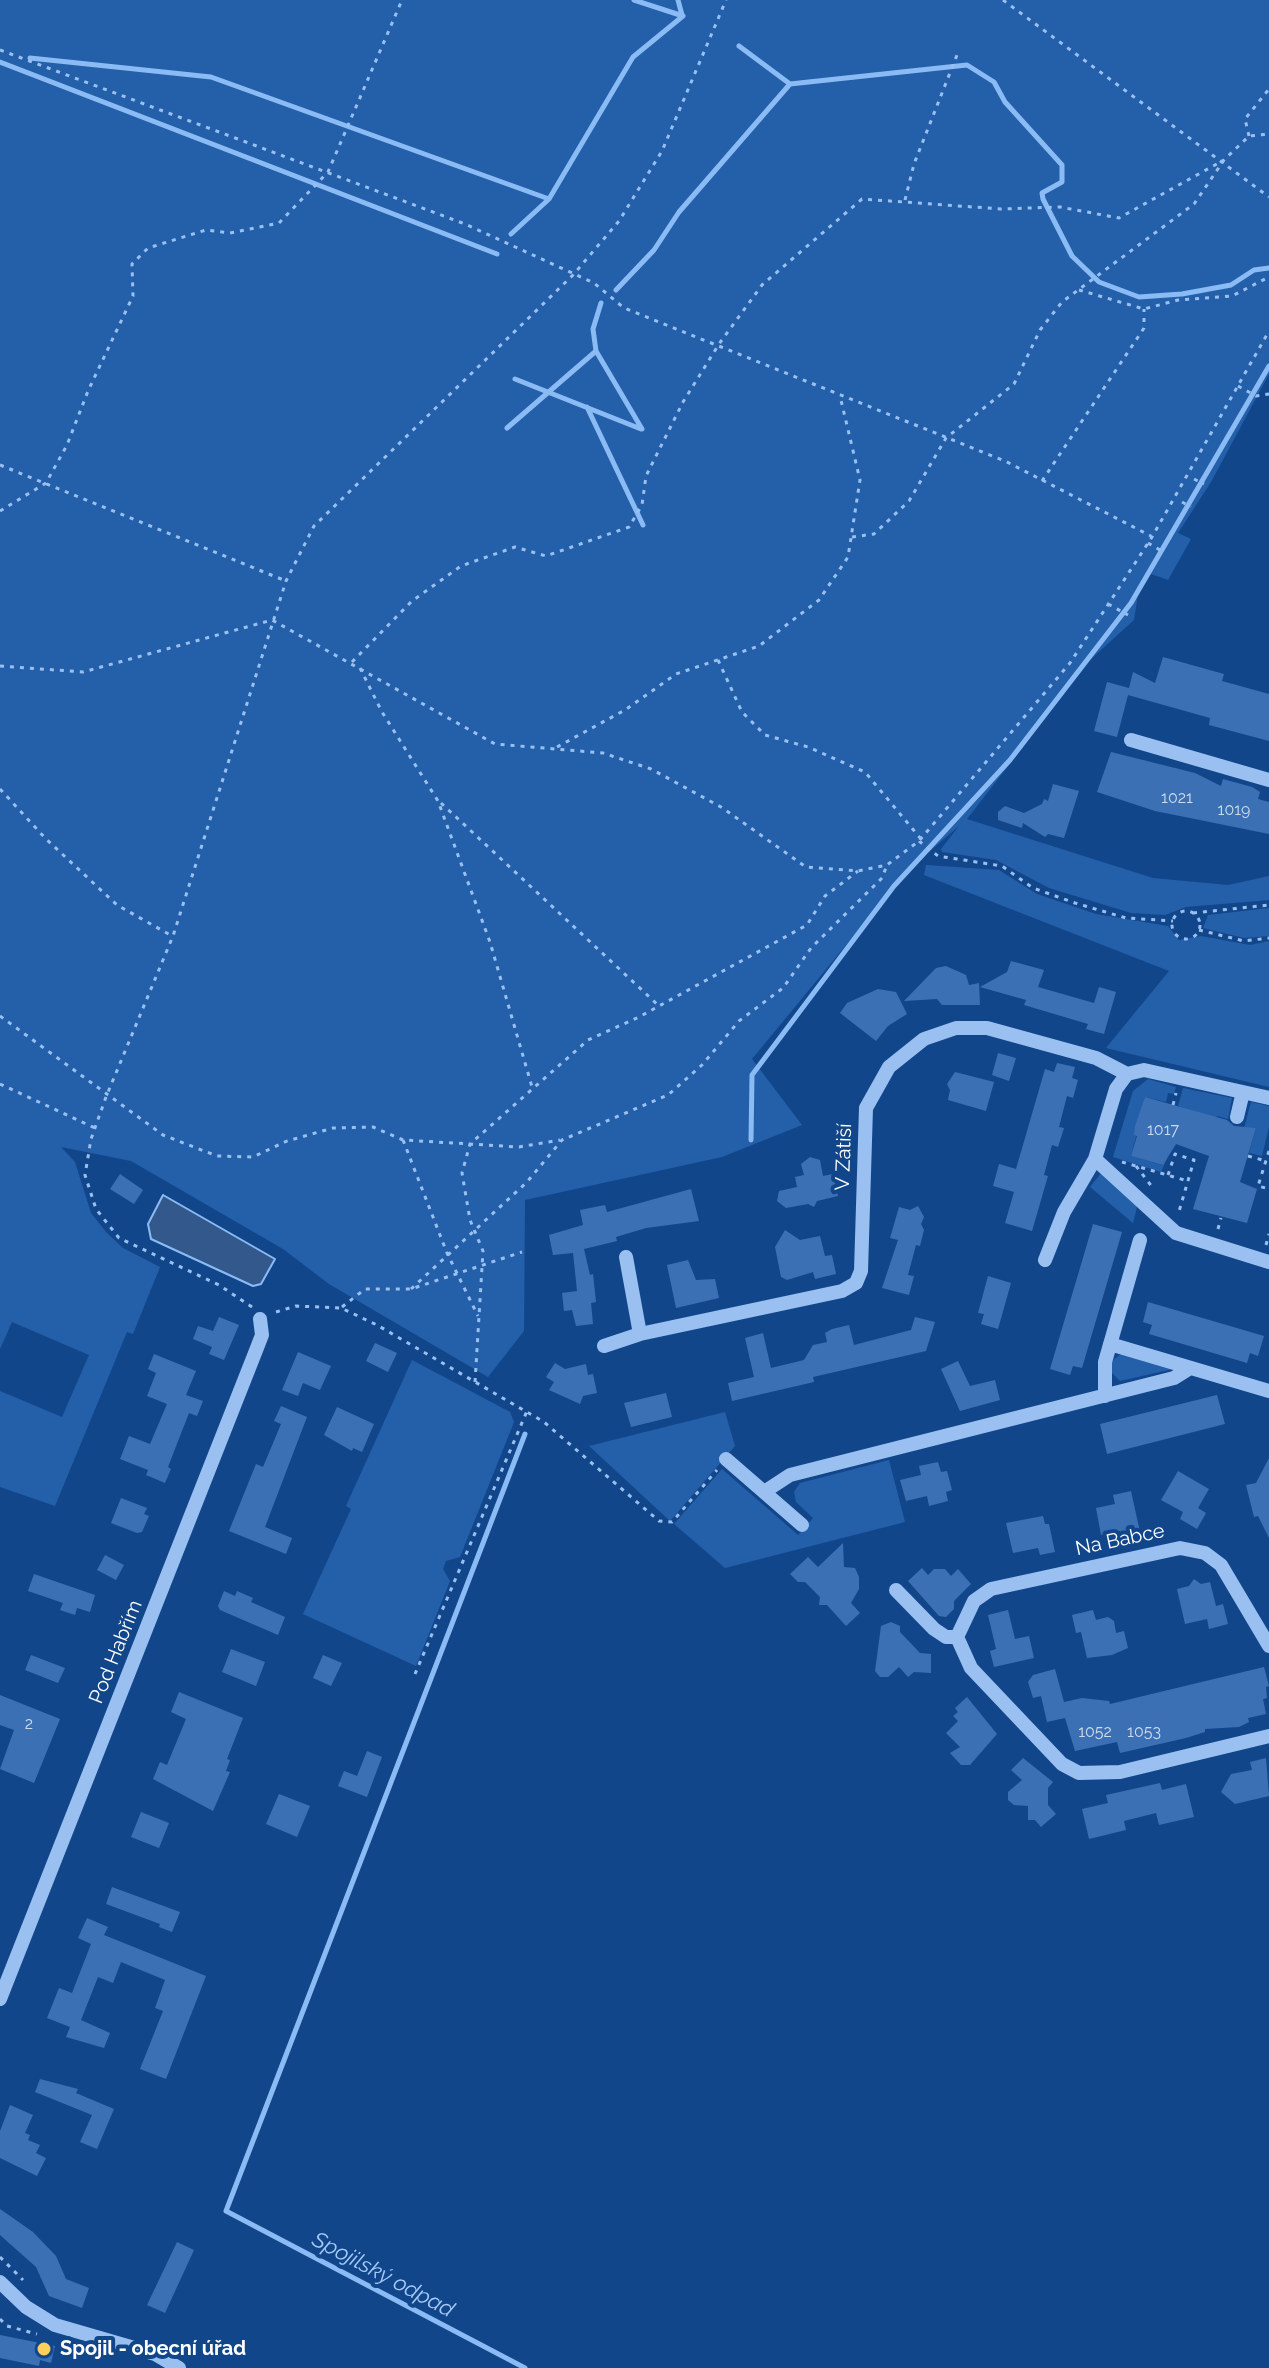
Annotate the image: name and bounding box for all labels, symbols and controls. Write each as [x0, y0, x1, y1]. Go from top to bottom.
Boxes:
house number: 1021 [1161, 788, 1193, 808]
house number: 1019 [1218, 800, 1250, 820]
house number: 1017 [1147, 1120, 1179, 1140]
street label: V Zátiší [831, 1123, 857, 1191]
street label: Na Babce [1073, 1519, 1167, 1561]
street label: Pod Habřím [84, 1597, 148, 1707]
house number: 2 [25, 1714, 33, 1734]
house number: 1052 [1078, 1722, 1112, 1742]
house number: 1053 [1127, 1722, 1161, 1742]
water label: Spojilský odpad [307, 2226, 459, 2324]
place label: Spojil - obecní úřad [60, 2337, 246, 2361]
marker: Spojil - obecní úřad [35, 2340, 53, 2358]

